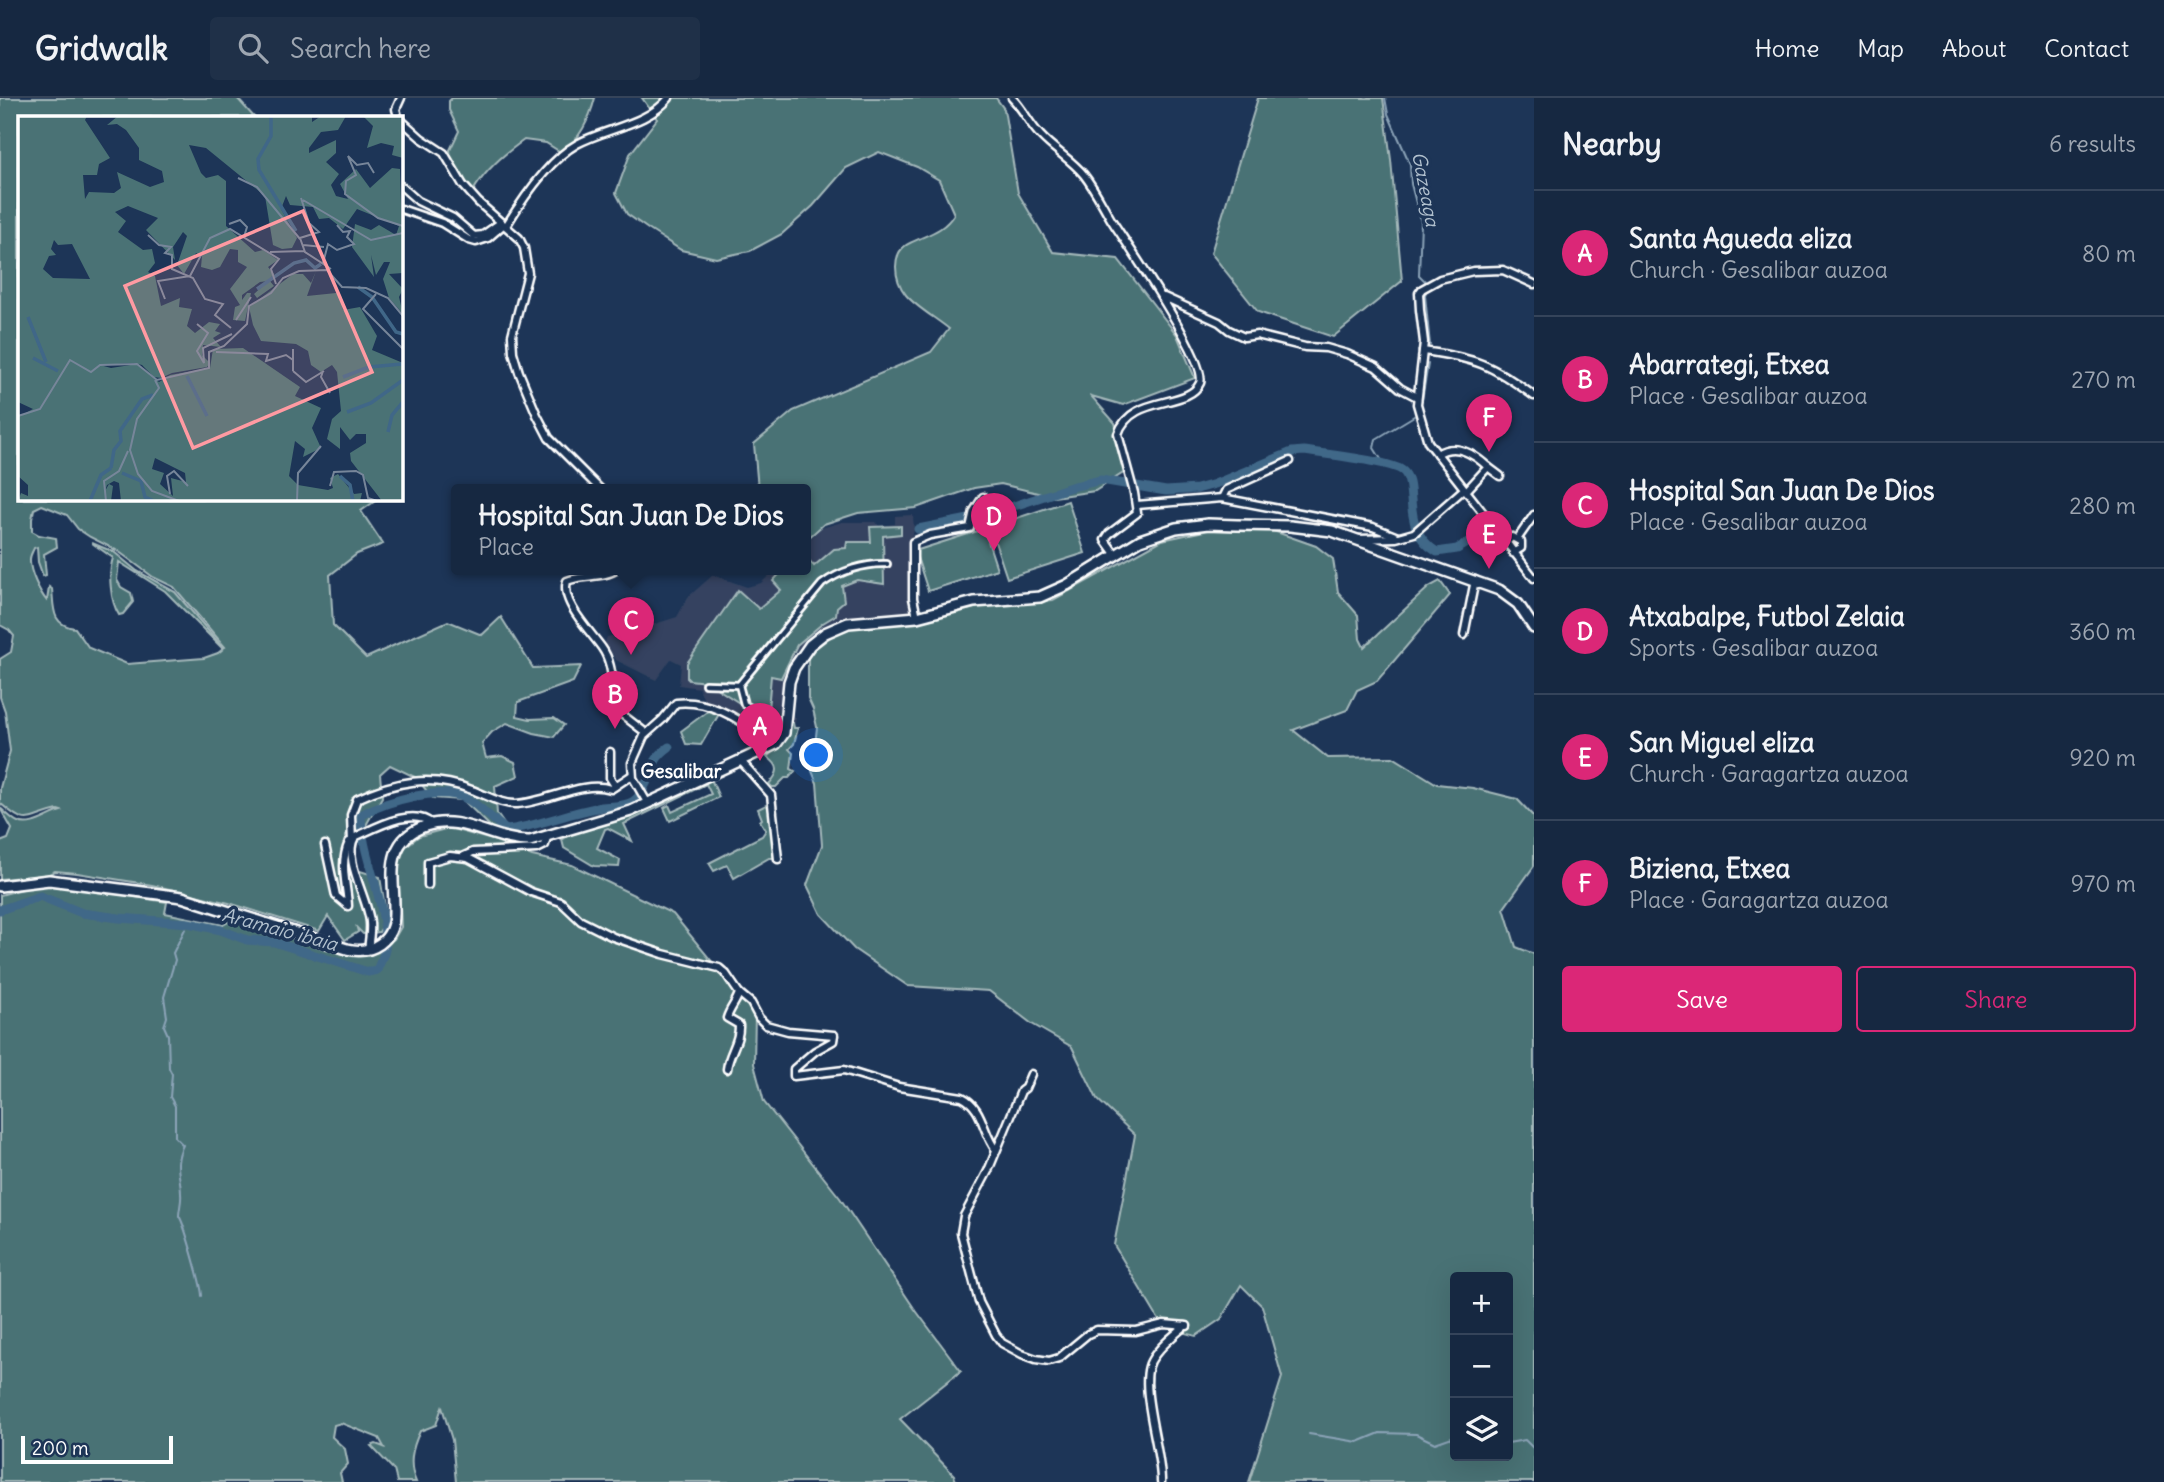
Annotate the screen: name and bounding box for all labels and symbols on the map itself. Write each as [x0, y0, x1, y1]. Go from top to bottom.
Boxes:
inset map [18, 116, 402, 500]
water label: Gazeaga [1407, 150, 1445, 230]
pin: F [1466, 394, 1512, 452]
pin: D [971, 493, 1017, 551]
pin: E [1466, 511, 1512, 569]
pin: C [608, 597, 654, 655]
pin: B [592, 671, 638, 729]
pin: A [737, 703, 783, 761]
your location [799, 738, 833, 772]
district label: Gesalibar [640, 759, 722, 783]
water label: Aramaio ibaia [220, 902, 341, 956]
scale bar [21, 1433, 173, 1465]

